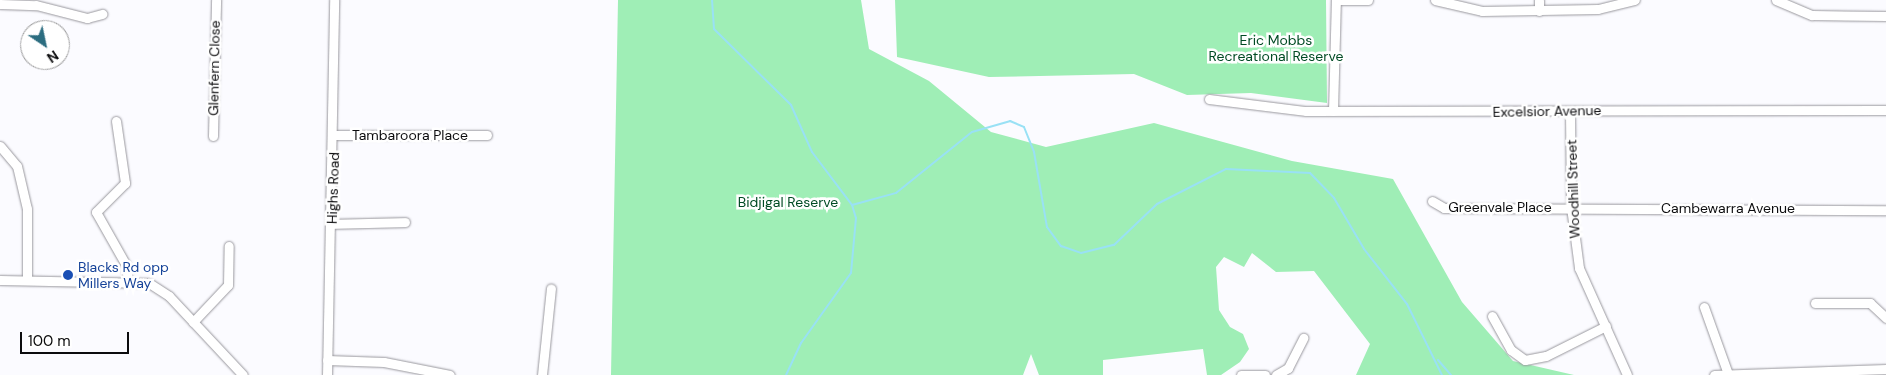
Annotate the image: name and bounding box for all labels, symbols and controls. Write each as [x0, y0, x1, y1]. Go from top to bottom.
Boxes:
north arrow [20, 20, 70, 70]
street label: Glenfern Close [205, 20, 223, 116]
park label: Eric Mobbs Recreational Reserve [1209, 32, 1343, 64]
text: N [44, 46, 62, 67]
street label: Excelsior Avenue [1492, 102, 1602, 120]
street label: Tambaroora Place [352, 127, 468, 143]
street label: Woodhill Street [1563, 139, 1583, 239]
street label: Highs Road [323, 152, 343, 224]
park label: Bidjigal Reserve [738, 194, 838, 210]
street label: Greenvale Place [1448, 199, 1552, 215]
street label: Cambewarra Avenue [1661, 200, 1795, 216]
place label: Blacks Rd opp Millers Way [78, 259, 169, 292]
marker: Blacks Rd opp Millers Way [62, 269, 74, 281]
scale bar [22, 322, 131, 354]
text: 100 m [28, 331, 71, 351]

